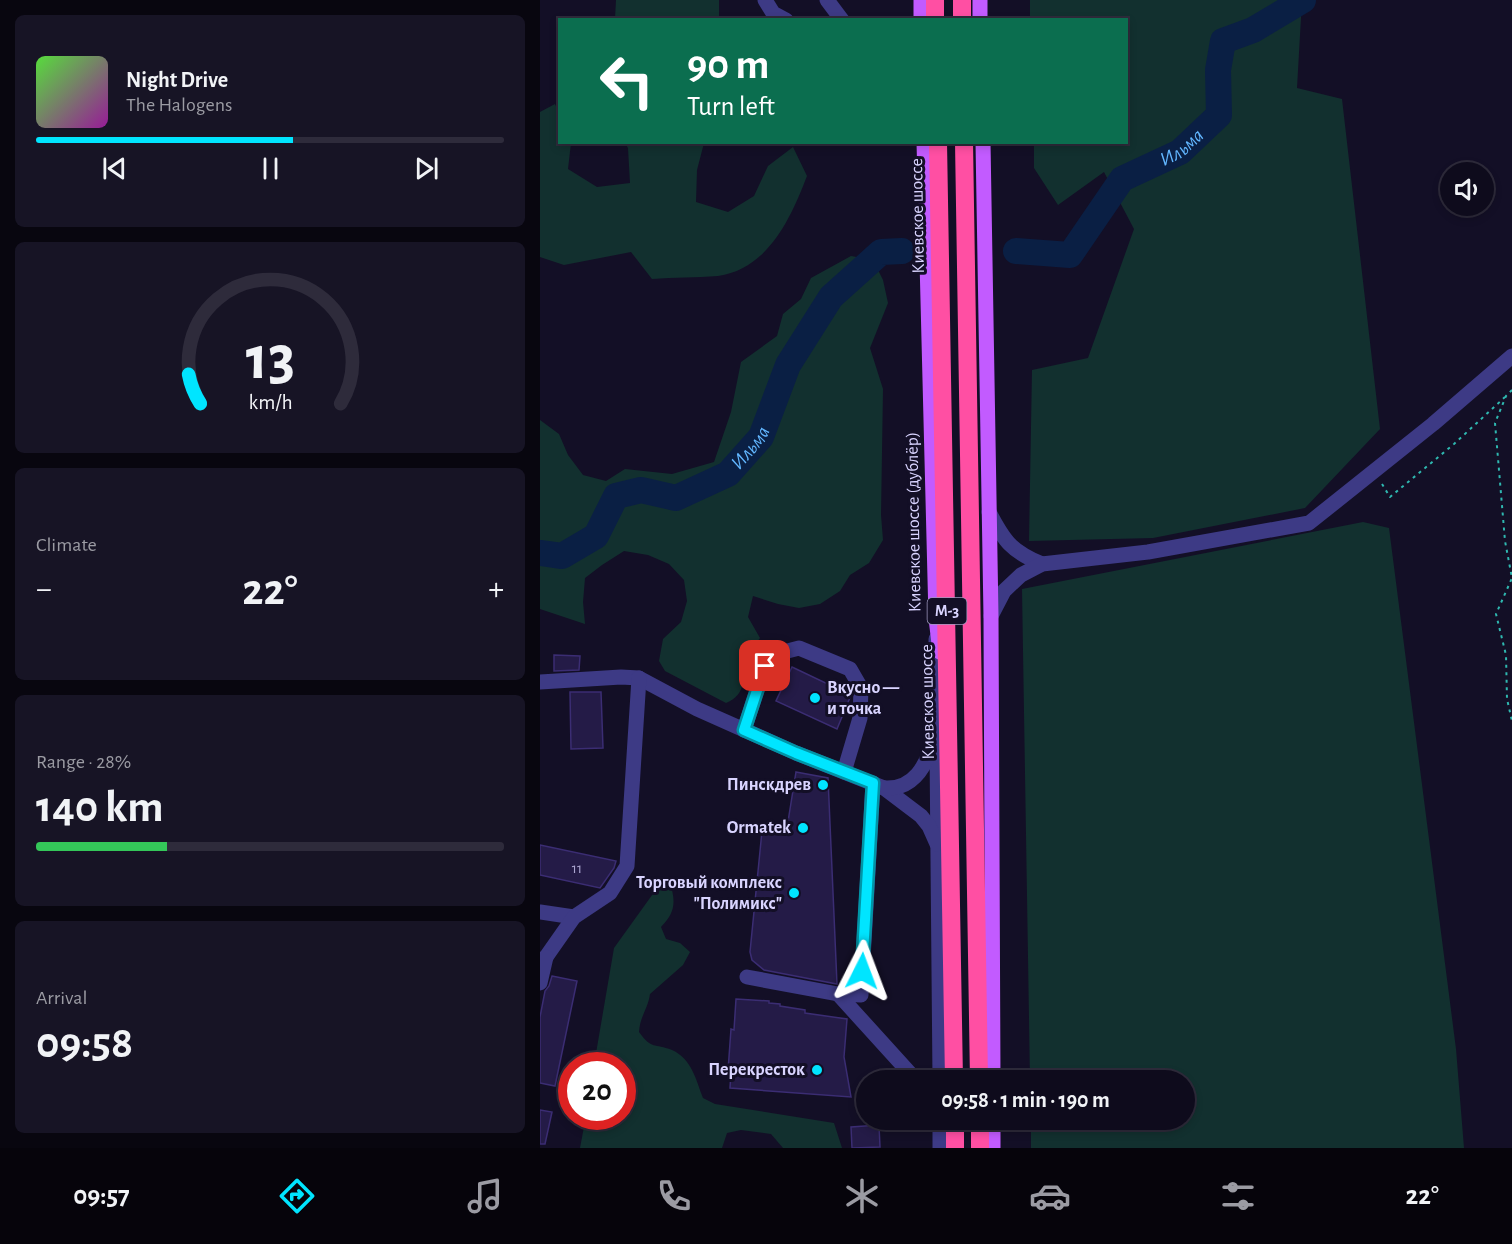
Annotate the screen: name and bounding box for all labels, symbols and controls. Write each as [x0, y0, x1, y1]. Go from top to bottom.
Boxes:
icon: left [588, 42, 666, 120]
text: 90 m [687, 44, 769, 86]
text: Night Drive [126, 69, 228, 91]
text: Turn left [687, 93, 775, 120]
text: The Halogens [126, 95, 232, 115]
water label: Ильма [1157, 125, 1208, 170]
icon: previous [98, 152, 131, 185]
icon: pause [254, 152, 287, 185]
icon: next [410, 152, 443, 185]
street label: Киевское шоссе [908, 158, 928, 274]
map controls [1440, 162, 1494, 216]
button: sound [1440, 162, 1494, 216]
text: 13 [245, 329, 295, 391]
text: km/h [248, 393, 292, 414]
water label: Ильма [727, 424, 774, 473]
street label: Киевское шоссе (дублёр) [902, 432, 925, 612]
text: Climate [36, 535, 97, 555]
text: 22° [242, 568, 298, 613]
text: − [36, 573, 52, 606]
text: + [488, 573, 504, 606]
road number: М-3 [928, 598, 966, 624]
pin [739, 640, 790, 691]
street label: Киевское шоссе [918, 644, 938, 760]
icon: arrive [748, 649, 781, 682]
place label: Вкусно — и точка [827, 679, 900, 718]
marker: Вкусно — и точка [808, 691, 822, 705]
text: Range · 28% [36, 752, 131, 772]
place label: Пинскдрев [727, 776, 811, 794]
marker: Пинскдрев [816, 778, 830, 792]
text: 140 km [36, 785, 164, 830]
place label: Ormatek [727, 819, 791, 837]
marker: Ormatek [796, 821, 810, 835]
house number: 11 [572, 861, 582, 876]
place label: Торговый комплекс "Полимикс" [636, 874, 782, 913]
marker: Торговый комплекс "Полимикс" [787, 886, 801, 900]
position arrow [830, 939, 894, 1003]
text: Arrival [36, 988, 87, 1008]
text: 09:58 [36, 1021, 133, 1066]
speed limit sign: 20 [558, 1052, 636, 1130]
place label: Перекресток [708, 1061, 805, 1079]
marker: Перекресток [810, 1063, 824, 1077]
text: 09:58 · 1 min · 190 m [941, 1089, 1110, 1111]
icon: directions [276, 1175, 318, 1217]
icon: music [464, 1175, 506, 1217]
icon: phone [653, 1175, 695, 1217]
icon: climate [841, 1175, 883, 1217]
icon: car [1029, 1175, 1071, 1217]
icon: filters [1217, 1175, 1259, 1217]
text: 09:57 [73, 1182, 130, 1209]
text: 22° [1406, 1182, 1439, 1209]

